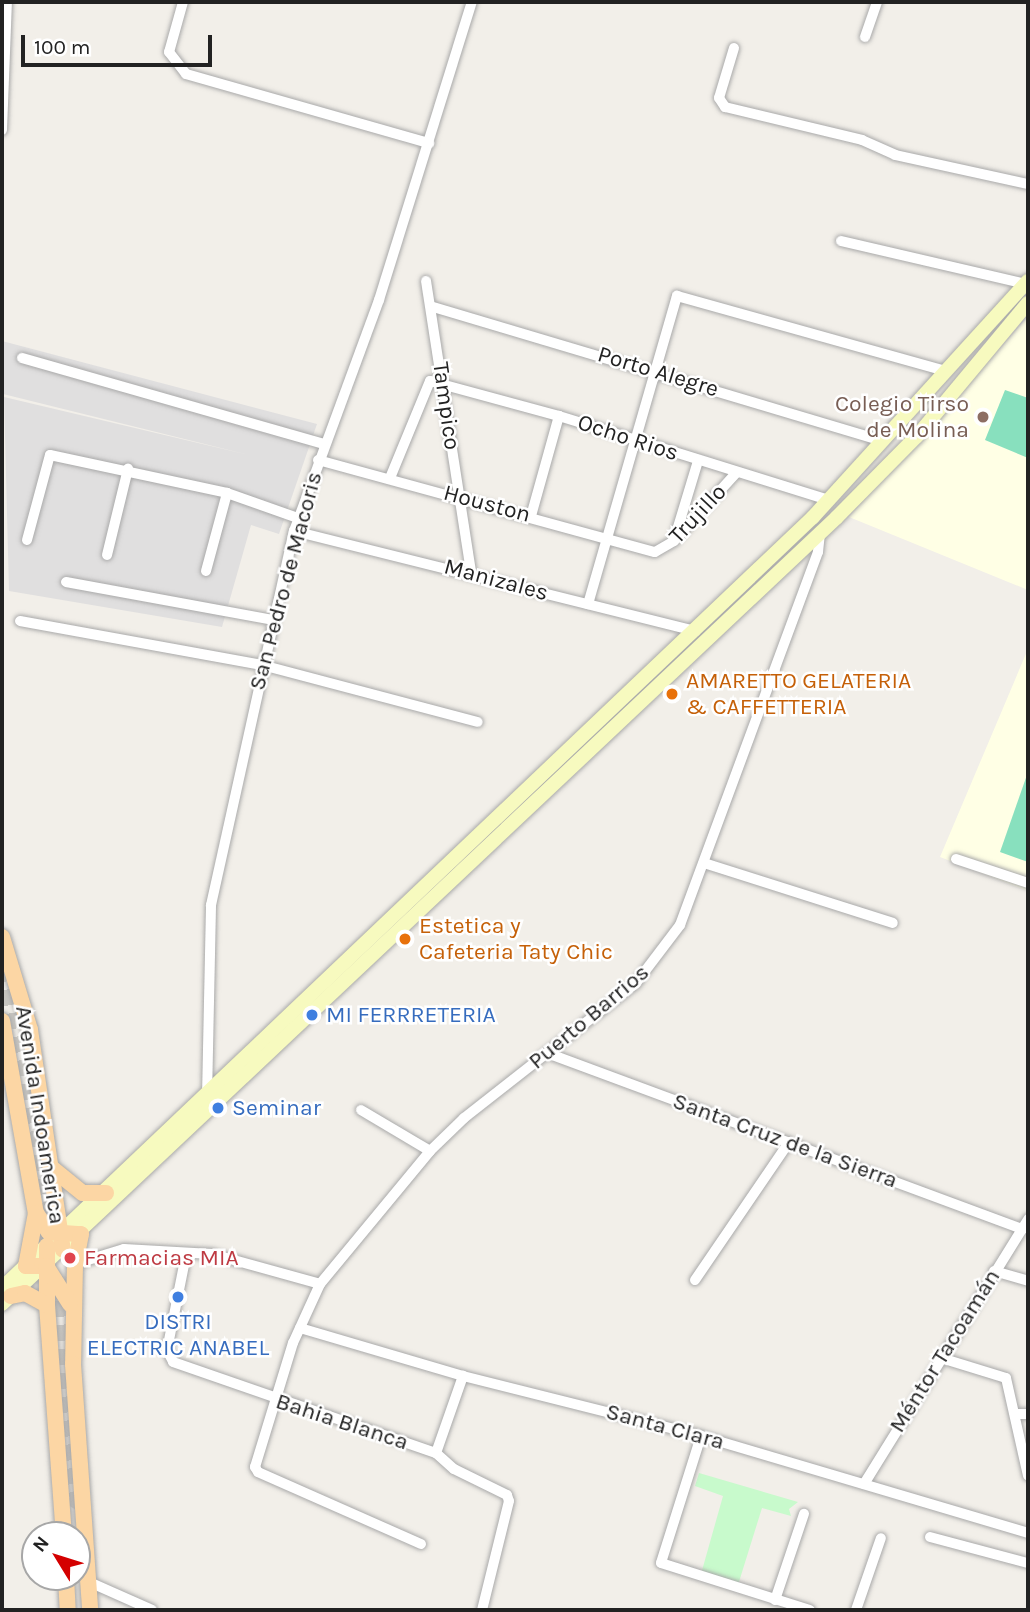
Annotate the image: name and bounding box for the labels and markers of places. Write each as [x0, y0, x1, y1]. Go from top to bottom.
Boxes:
place label: Colegio Tirso de Molina [835, 390, 969, 444]
marker: Colegio Tirso de Molina [975, 409, 991, 425]
place label: AMARETTO GELATERIA & CAFFETTERIA [686, 667, 911, 721]
marker: AMARETTO GELATERIA & CAFFETTERIA [664, 686, 680, 702]
place label: Estetica y Cafeteria Taty Chic [419, 912, 613, 966]
marker: Estetica y Cafeteria Taty Chic [397, 931, 413, 947]
place label: MI FERRRETERIA [326, 1001, 496, 1029]
marker: MI FERRRETERIA [304, 1007, 320, 1023]
place label: Seminar [232, 1094, 321, 1122]
marker: Seminar [210, 1100, 226, 1116]
place label: Farmacias MIA [84, 1244, 239, 1272]
marker: Farmacias MIA [62, 1250, 78, 1266]
marker: DISTRI ELECTRIC ANABEL [170, 1289, 186, 1305]
place label: DISTRI ELECTRIC ANABEL [87, 1308, 269, 1362]

